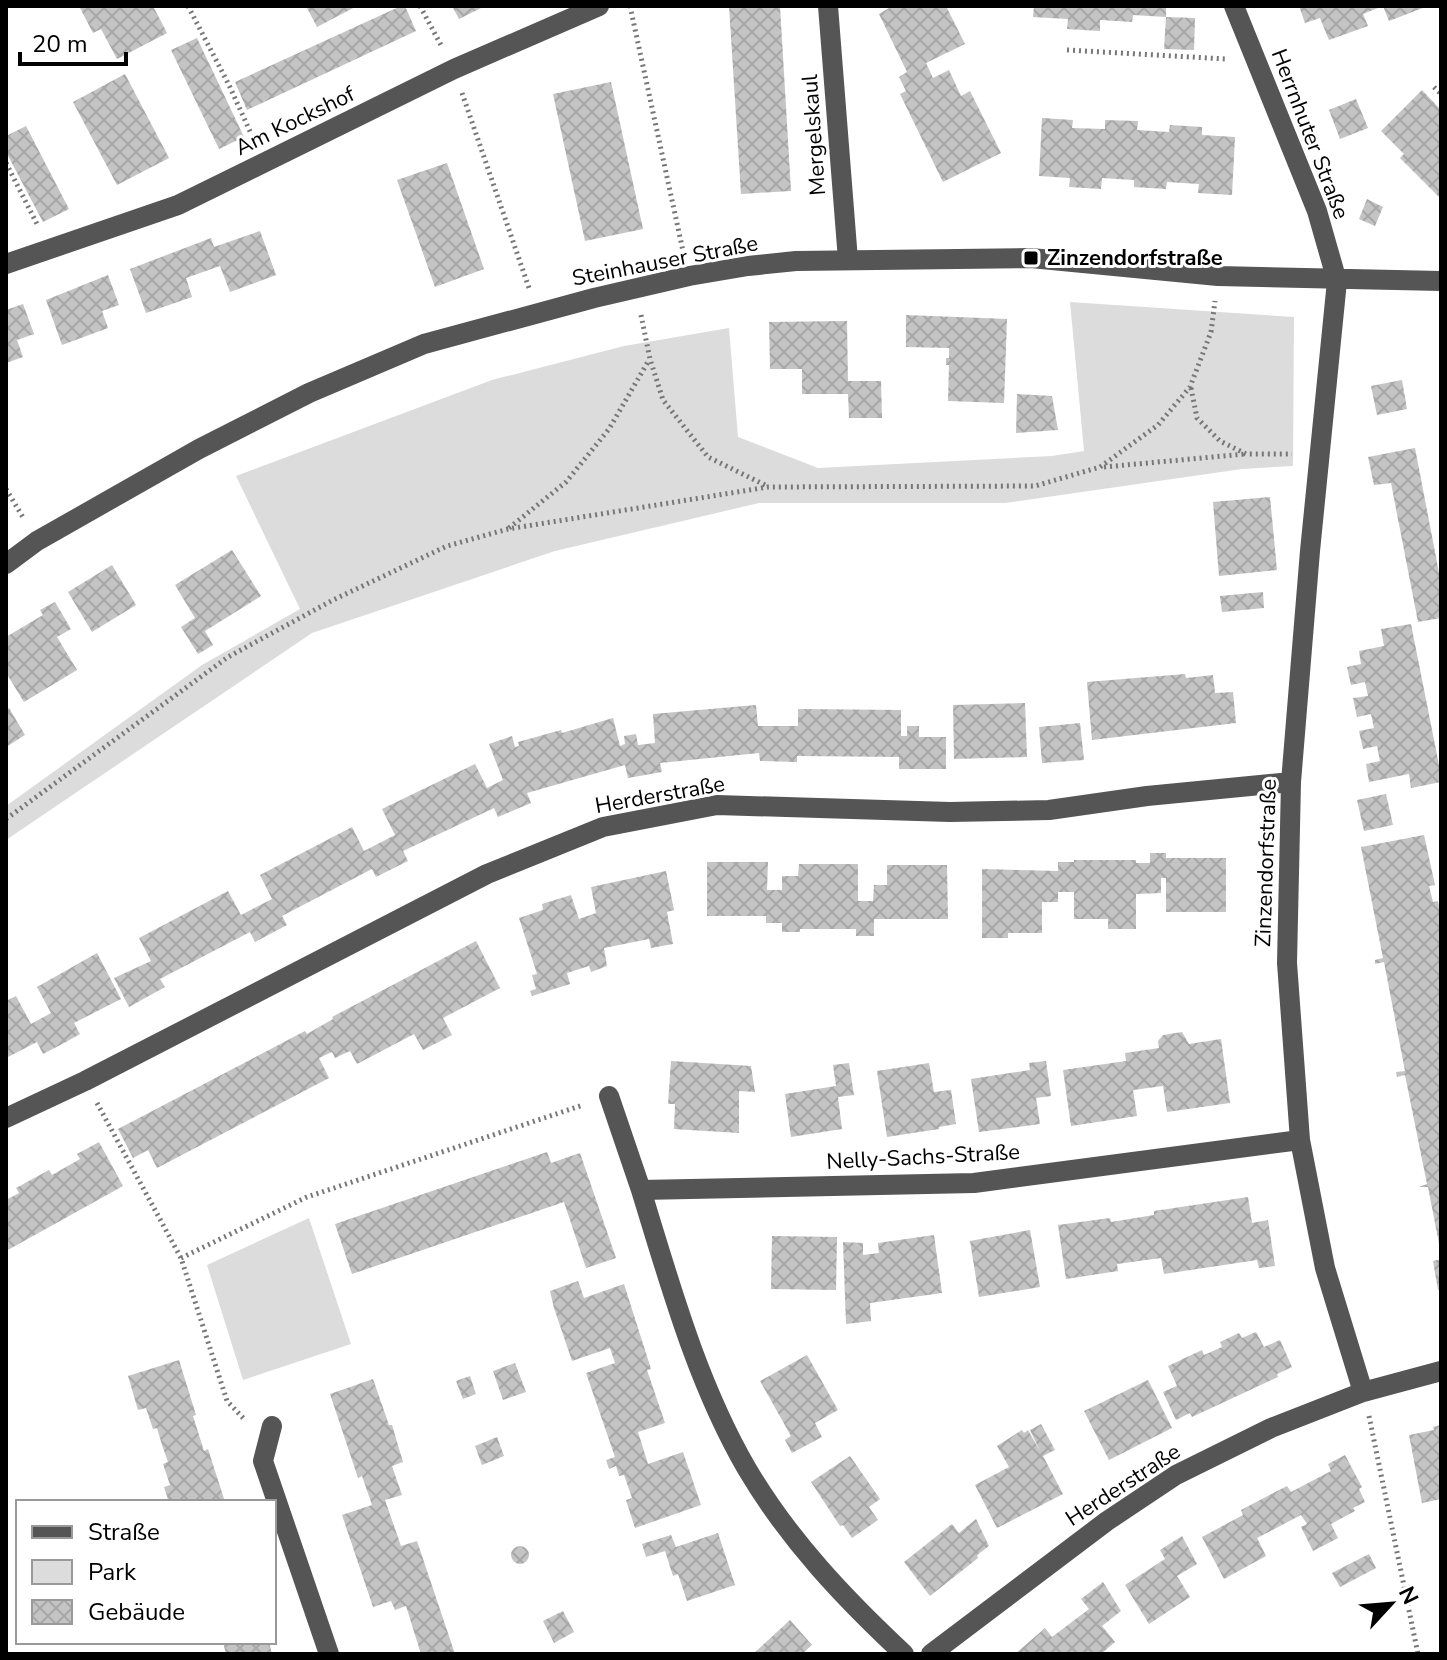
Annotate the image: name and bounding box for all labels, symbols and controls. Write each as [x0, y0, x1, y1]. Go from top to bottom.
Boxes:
scale bar [20, 16, 126, 66]
text: 20 m [32, 28, 88, 60]
street label: Herrnhuter Straße [1264, 45, 1356, 223]
street label: Mergelskaul [795, 73, 833, 197]
street label: Am Kockshof [230, 79, 360, 163]
street label: Steinhauser Straße [570, 228, 760, 294]
place label: Zinzendorfstraße [1047, 243, 1223, 273]
marker: Zinzendorfstraße [1022, 249, 1040, 267]
street label: Herderstraße [593, 769, 727, 821]
street label: Zinzendorfstraße [1248, 778, 1284, 948]
street label: Nelly-Sachs-Straße [825, 1137, 1021, 1177]
street label: Herderstraße [1060, 1437, 1186, 1533]
legend [16, 1500, 276, 1644]
text: Straße [88, 1516, 160, 1548]
text: Park [88, 1556, 137, 1588]
north arrow [1351, 1564, 1431, 1644]
text: N [1391, 1582, 1425, 1610]
text: Gebäude [88, 1596, 185, 1628]

